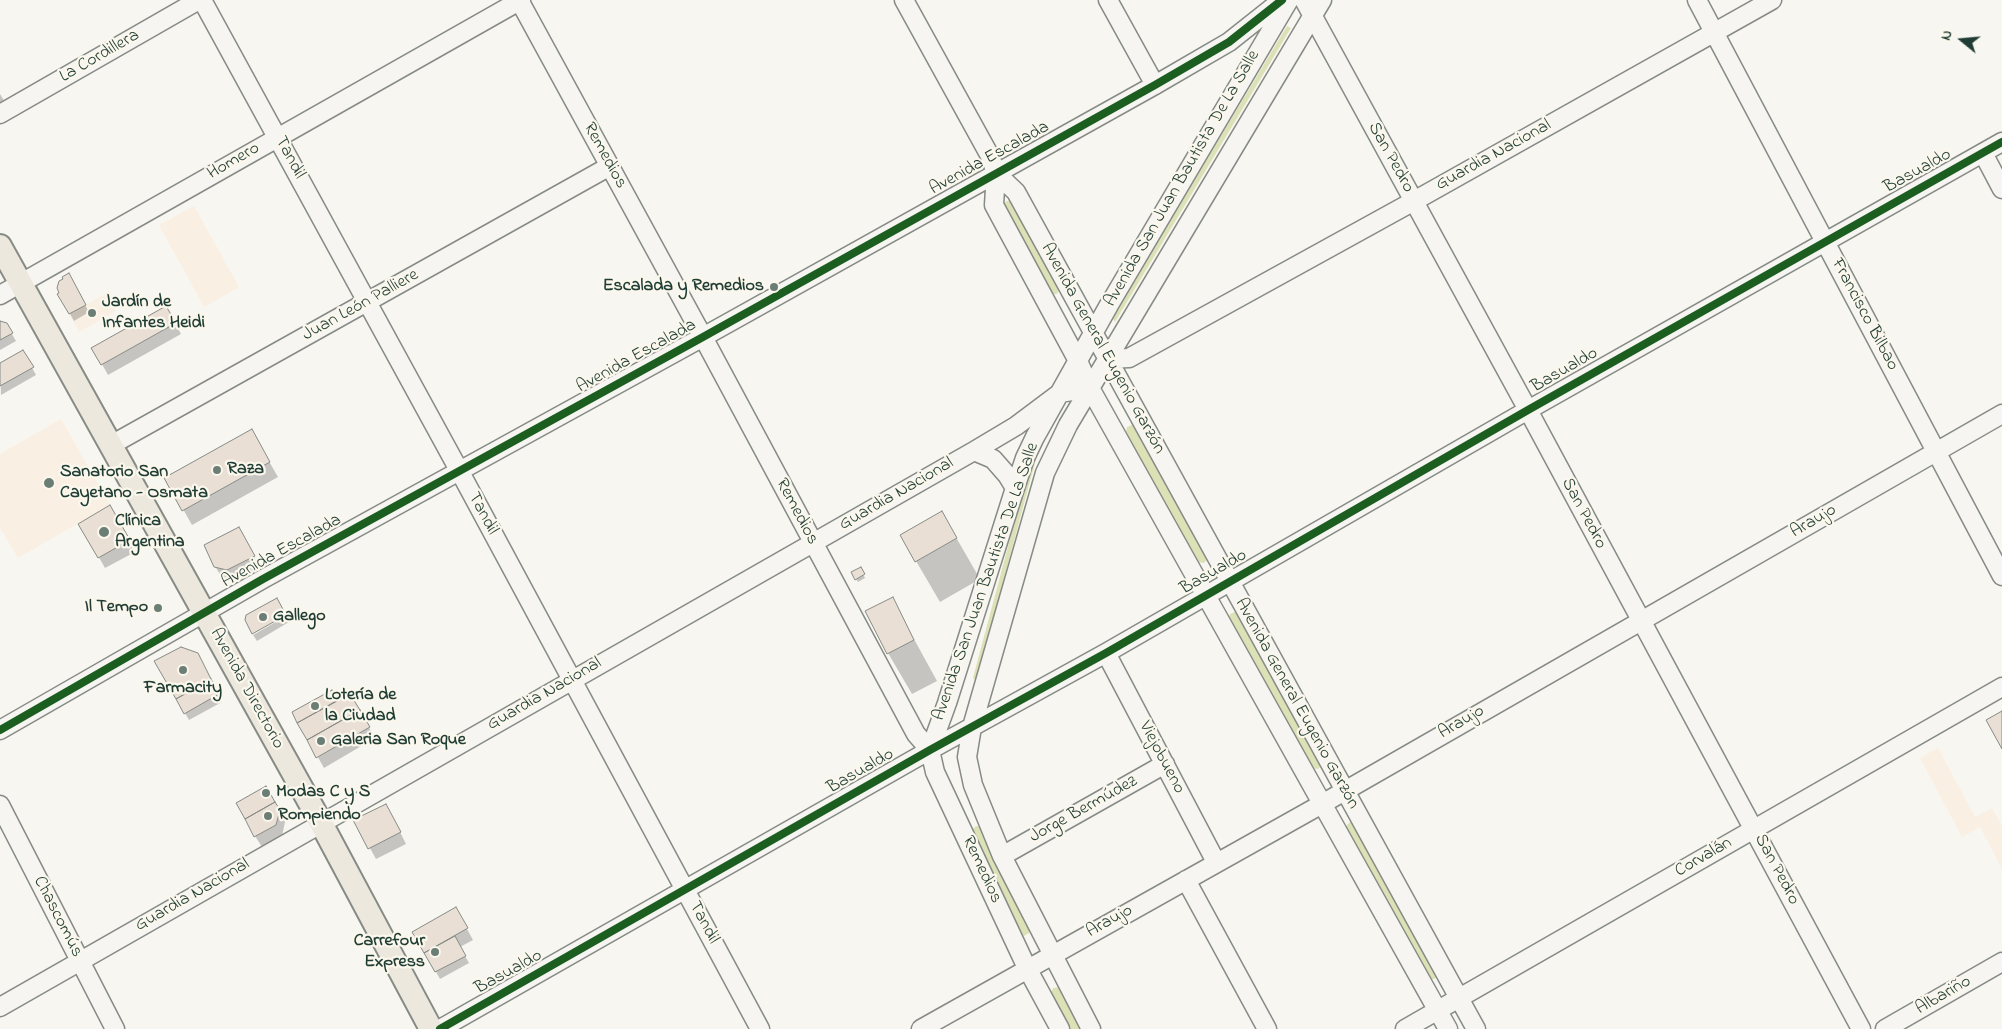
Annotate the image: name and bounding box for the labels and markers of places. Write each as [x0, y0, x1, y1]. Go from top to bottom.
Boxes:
place label: Escalada y Remedios [603, 276, 764, 298]
marker: Escalada y Remedios [768, 281, 780, 293]
place label: Jardín de Infantes Heidi [102, 292, 205, 334]
marker: Jardín de Infantes Heidi [86, 307, 98, 319]
place label: Raza [227, 459, 264, 481]
place label: Sanatorio San Cayetano - Osmata [60, 462, 208, 504]
marker: Raza [211, 464, 223, 476]
marker: Sanatorio San Cayetano - Osmata [42, 476, 56, 490]
place label: Clínica Argentina [115, 511, 185, 554]
marker: Clínica Argentina [97, 525, 111, 539]
place label: Il Tempo [85, 597, 148, 619]
marker: Il Tempo [152, 602, 164, 614]
place label: Gallego [273, 606, 326, 628]
marker: Gallego [257, 611, 269, 623]
marker: Farmacity [177, 664, 189, 676]
place label: Farmacity [144, 678, 222, 700]
place label: Lotería de la Ciudad [325, 685, 396, 728]
marker: Lotería de la Ciudad [309, 700, 321, 712]
place label: Galeria San Roque [331, 730, 466, 752]
marker: Galeria San Roque [315, 735, 327, 747]
place label: Modas C y S [276, 782, 370, 804]
marker: Modas C y S [260, 787, 272, 799]
place label: Rompiendo [278, 805, 361, 827]
marker: Rompiendo [262, 810, 274, 822]
place label: Carrefour Express [354, 931, 425, 974]
marker: Carrefour Express [429, 946, 441, 958]

